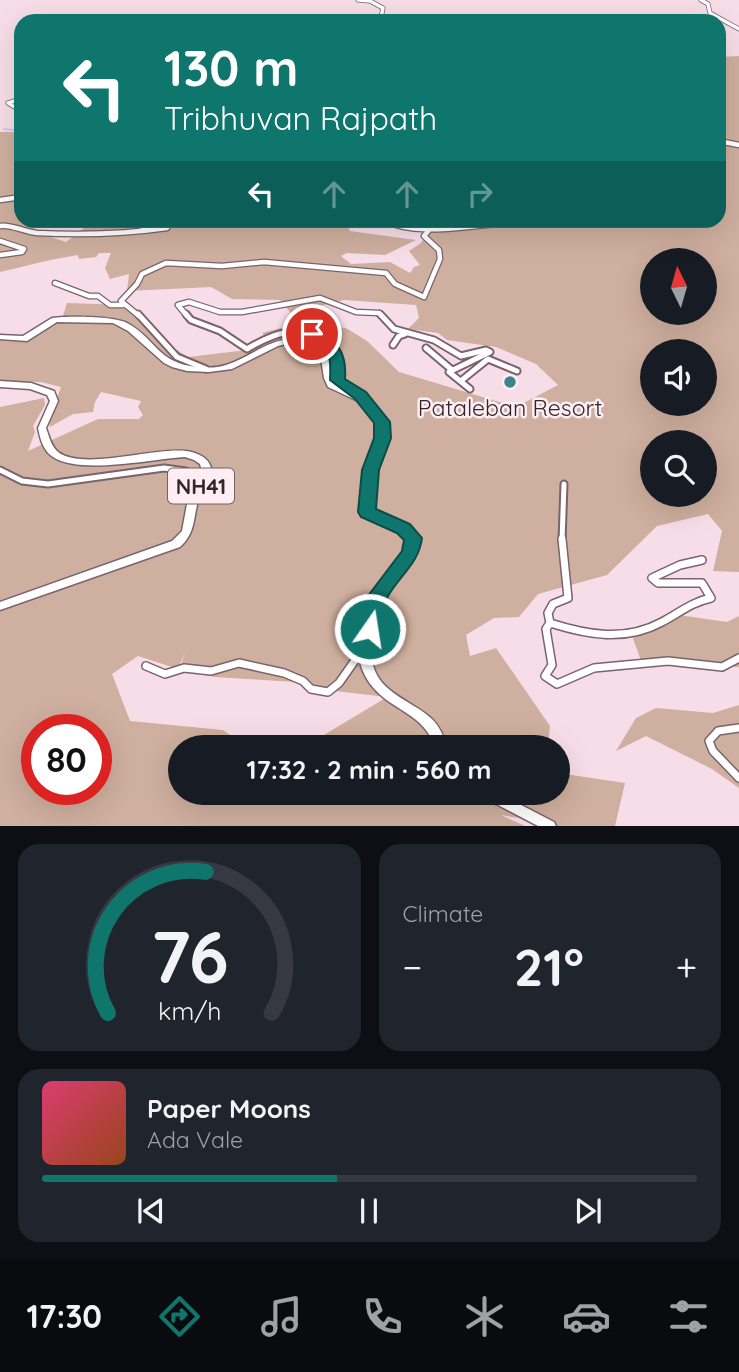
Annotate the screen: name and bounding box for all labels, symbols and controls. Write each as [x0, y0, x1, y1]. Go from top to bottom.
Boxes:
text: 130 m [164, 37, 298, 98]
icon: left [49, 42, 140, 133]
text: Tribhuvan Rajpath [164, 98, 437, 138]
icon: left [242, 175, 280, 213]
icon: ahead [315, 175, 353, 213]
icon: ahead [388, 175, 426, 213]
icon: right [461, 175, 499, 213]
north arrow [640, 248, 718, 326]
map controls [640, 248, 717, 507]
pin [282, 304, 342, 364]
icon: arrive [293, 315, 331, 353]
button: sound [640, 339, 717, 416]
marker: Pataleban Resort [502, 374, 518, 390]
place label: Pataleban Resort [418, 393, 602, 422]
button: search [640, 430, 717, 507]
road number: NH41 [168, 468, 234, 504]
position arrow [333, 592, 407, 666]
speed limit sign: 80 [21, 714, 112, 805]
text: 17:32 · 2 min · 560 m [246, 753, 492, 786]
text: Climate [403, 899, 483, 928]
text: 76 [150, 911, 228, 1002]
text: 21° [514, 934, 584, 999]
text: − [403, 943, 422, 991]
text: + [676, 943, 697, 991]
text: km/h [158, 995, 221, 1026]
text: Paper Moons [147, 1092, 311, 1125]
text: Ada Vale [147, 1125, 243, 1154]
icon: previous [132, 1192, 170, 1230]
icon: pause [350, 1192, 388, 1230]
icon: next [569, 1192, 607, 1230]
icon: directions [155, 1292, 204, 1341]
icon: music [257, 1292, 306, 1341]
icon: phone [358, 1292, 407, 1341]
icon: climate [460, 1292, 509, 1341]
icon: car [562, 1292, 611, 1341]
icon: filters [664, 1292, 713, 1341]
text: 17:30 [26, 1296, 102, 1336]

